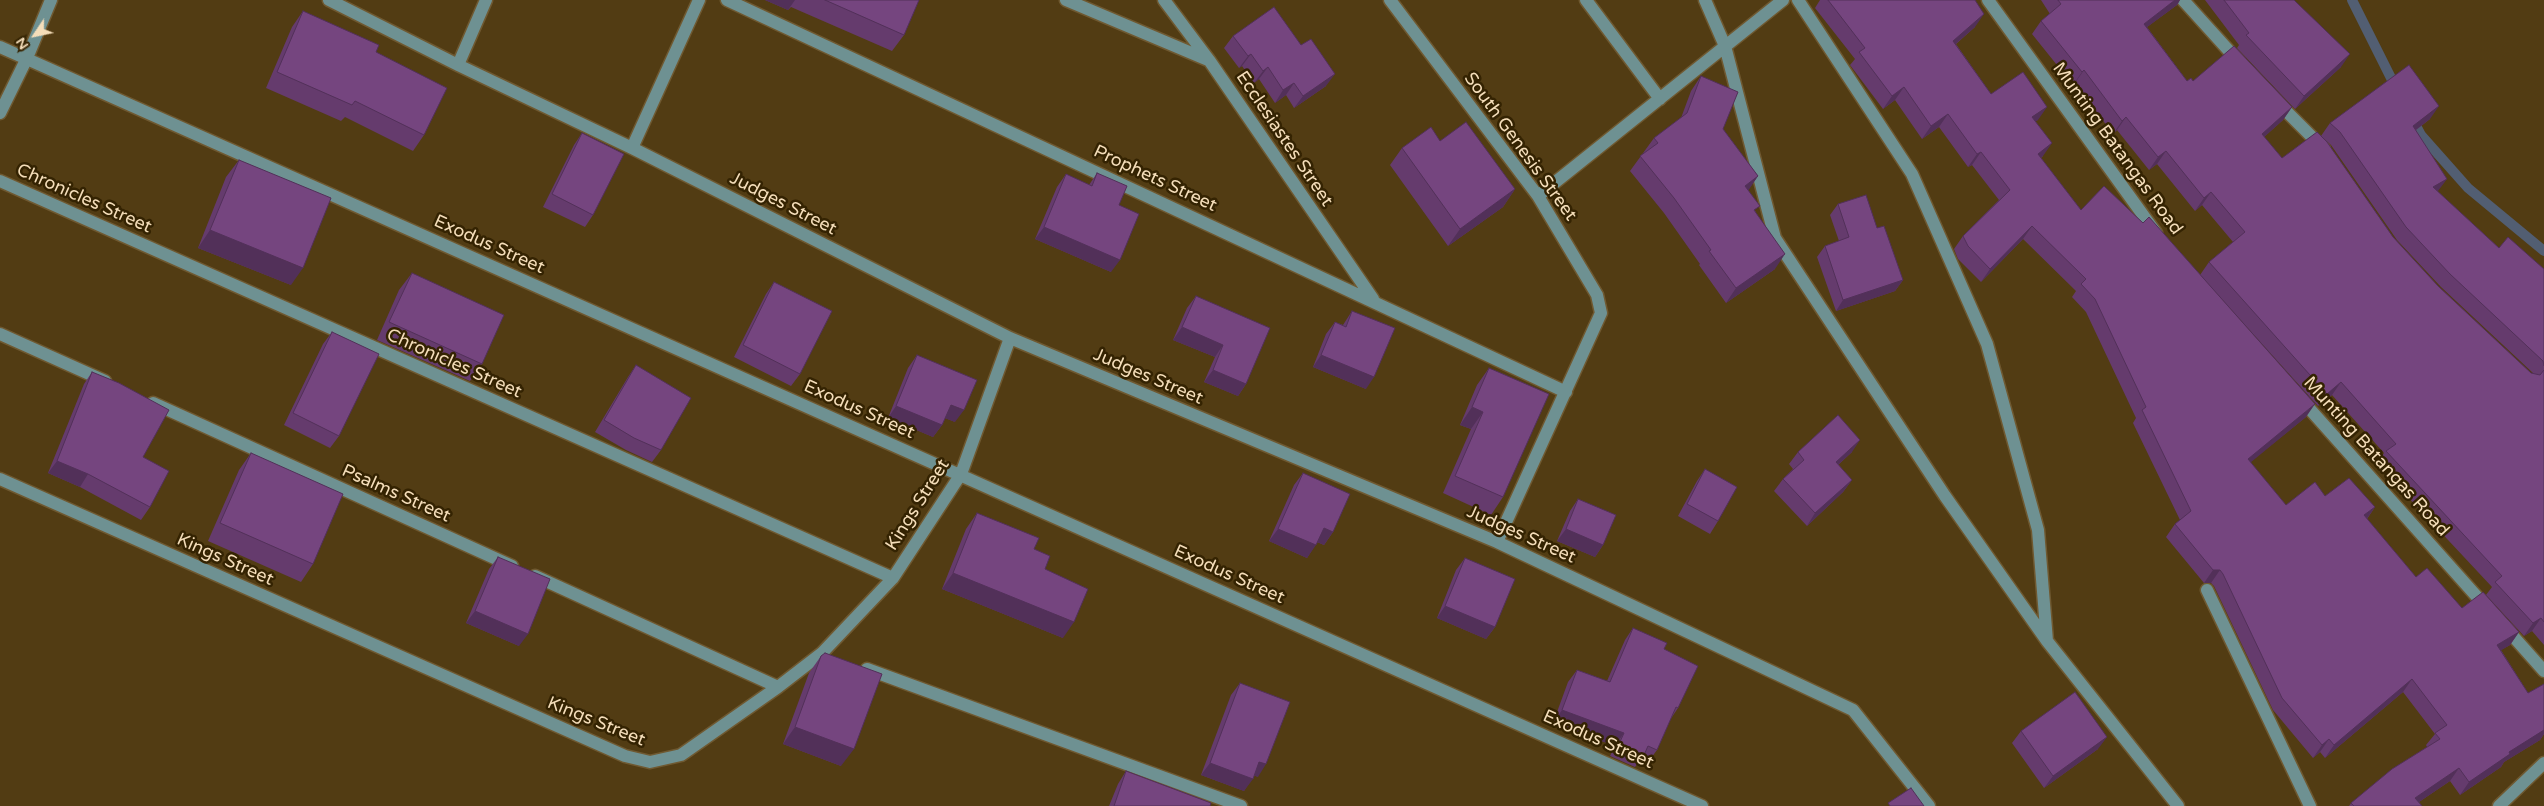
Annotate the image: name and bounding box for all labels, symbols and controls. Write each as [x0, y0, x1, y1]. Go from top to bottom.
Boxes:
north arrow [10, 10, 60, 60]
text: N [12, 34, 32, 53]
street label: Munting Batangas Road [2047, 59, 2187, 239]
street label: Ecclesiastes Street [1231, 67, 1337, 211]
street label: South Genesis Street [1459, 69, 1581, 225]
street label: Prophets Street [1090, 141, 1220, 217]
street label: Chronicles Street [13, 160, 155, 238]
street label: Judges Street [726, 168, 840, 240]
street label: Exodus Street [430, 211, 548, 279]
street label: Chronicles Street [383, 325, 525, 403]
street label: Judges Street [1090, 344, 1206, 410]
street label: Munting Batangas Road [2299, 373, 2453, 541]
street label: Exodus Street [800, 376, 918, 444]
street label: Kings Street [881, 455, 955, 555]
street label: Psalms Street [338, 460, 454, 528]
street label: Judges Street [1463, 501, 1579, 569]
street label: Kings Street [173, 529, 277, 591]
street label: Exodus Street [1170, 541, 1288, 609]
street label: Kings Street [544, 693, 648, 751]
street label: Exodus Street [1539, 706, 1657, 774]

